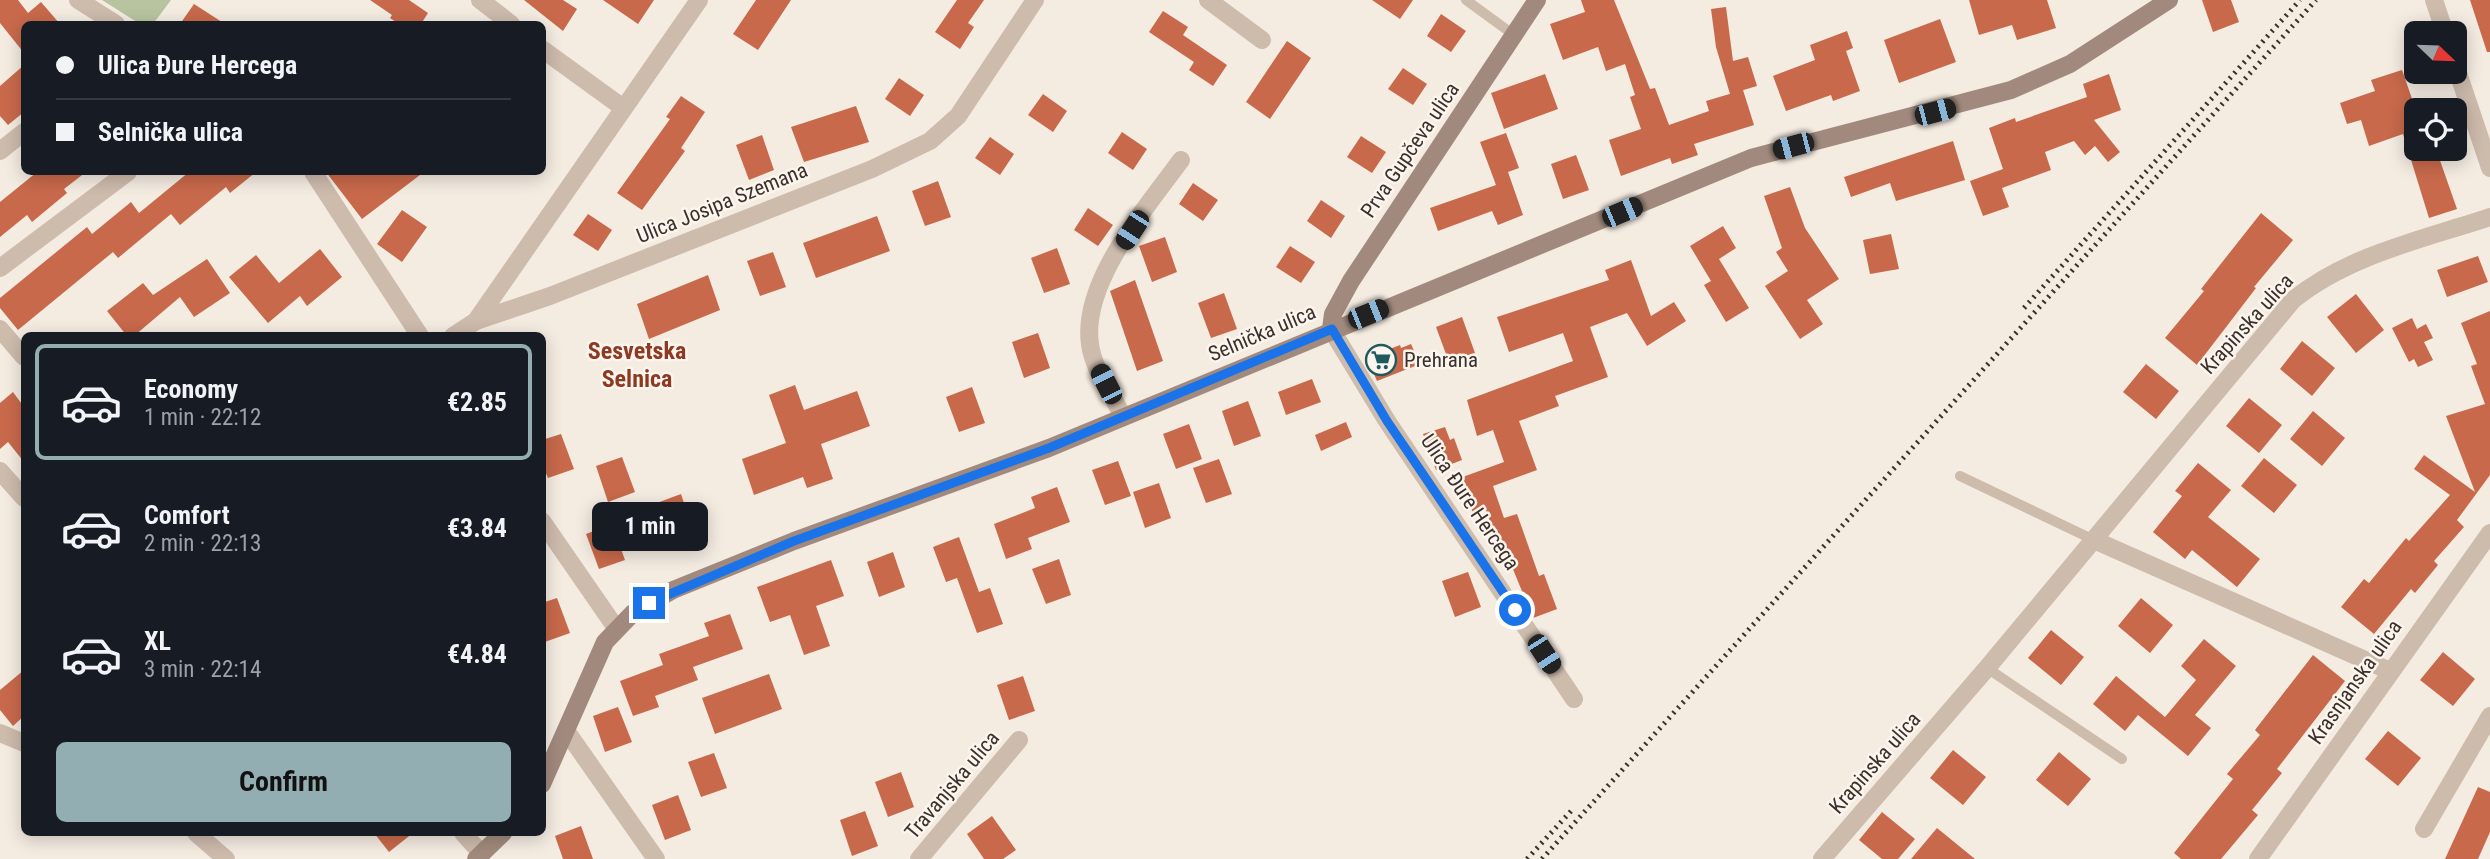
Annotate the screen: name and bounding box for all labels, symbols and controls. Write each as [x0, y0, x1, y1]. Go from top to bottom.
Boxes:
north arrow [2404, 21, 2468, 84]
map controls [2404, 21, 2467, 161]
text: Ulica Đure Hercega [98, 50, 297, 80]
street label: Prva Gupčeva ulica [1356, 78, 1464, 222]
car [1912, 96, 1959, 128]
button: locate [2404, 98, 2467, 161]
text: Selnička ulica [98, 117, 243, 147]
car [1770, 130, 1817, 162]
street label: Ulica Josipa Szemana [633, 158, 811, 248]
car [1599, 194, 1646, 230]
car [1112, 207, 1153, 253]
street label: Krapinska ulica [2196, 269, 2298, 379]
car [1345, 296, 1392, 332]
street label: Selnička ulica [1205, 300, 1319, 366]
district label: Sesvetska Selnica [588, 337, 686, 393]
supermarket icon: Prehrana [1364, 343, 1398, 377]
place label: Prehrana [1404, 348, 1478, 372]
car [1088, 361, 1125, 407]
icon: car [60, 371, 123, 434]
text: Economy [144, 374, 238, 404]
text: €2.85 [447, 387, 507, 417]
text: 1 min · 22:12 [144, 404, 261, 431]
street label: Ulica Đure Hercega [1416, 430, 1524, 574]
icon: car [60, 497, 123, 560]
text: Comfort [144, 500, 230, 530]
callout: 1 min [591, 502, 707, 550]
text: €3.84 [447, 513, 507, 543]
text: 1 min [624, 513, 676, 540]
text: 2 min · 22:13 [144, 530, 261, 557]
route end [633, 587, 665, 619]
route start [1499, 594, 1531, 626]
street label: Krasnjanska ulica [2303, 615, 2407, 749]
icon: car [60, 623, 123, 686]
text: XL [144, 626, 171, 656]
car [1524, 631, 1565, 677]
text: €4.84 [447, 639, 507, 669]
text: 3 min · 22:14 [144, 656, 261, 683]
street label: Krapinska ulica [1825, 707, 1925, 819]
street label: Travanjska ulica [900, 726, 1004, 844]
button: Confirm [56, 742, 511, 822]

